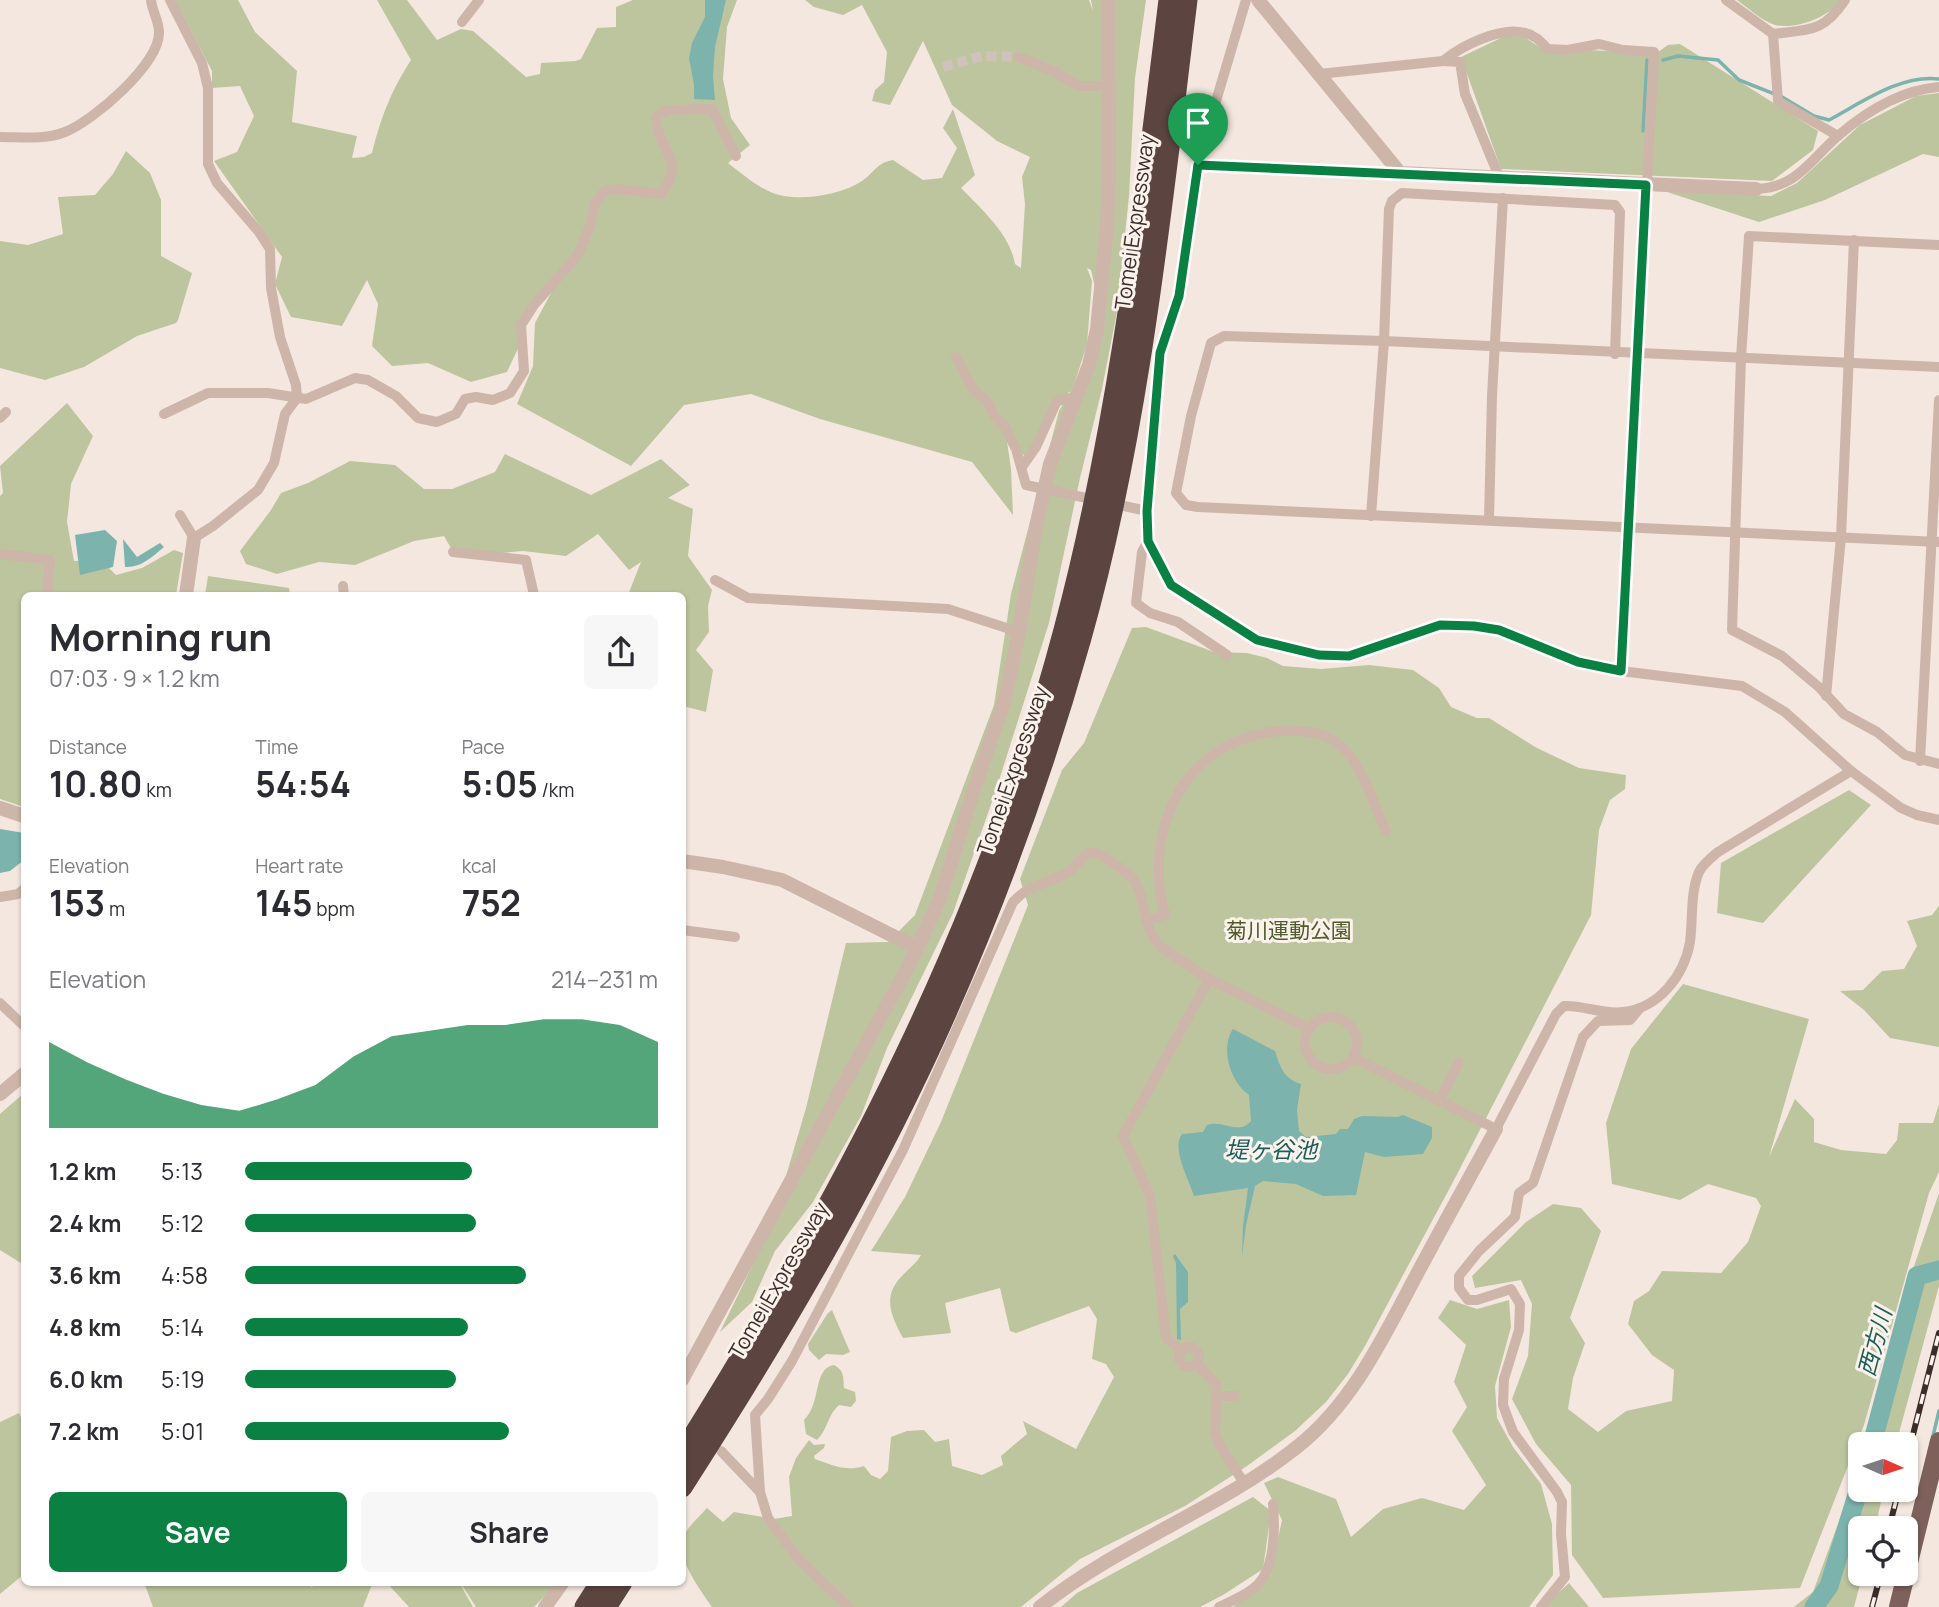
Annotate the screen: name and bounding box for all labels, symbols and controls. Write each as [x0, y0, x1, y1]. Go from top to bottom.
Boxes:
pin [1168, 93, 1228, 165]
icon: arrive [1179, 104, 1217, 142]
street label: Tomei Expressway [1108, 133, 1160, 311]
text: Morning run [49, 610, 272, 662]
button: share [584, 615, 658, 689]
text: 07:03 · 9 × 1.2 km [49, 662, 220, 694]
street label: Tomei Expressway [970, 682, 1054, 858]
text: Distance [49, 734, 127, 760]
text: Time [255, 734, 298, 760]
text: Pace [462, 734, 505, 760]
text: 10.80 [49, 760, 142, 808]
text: 54:54 [255, 760, 351, 808]
text: 5:05 [462, 760, 538, 808]
text: km [142, 777, 172, 803]
text: /km [538, 777, 574, 803]
text: Elevation [49, 853, 129, 879]
text: Heart rate [255, 853, 343, 879]
text: kcal [462, 853, 496, 879]
text: 153 [49, 879, 105, 927]
text: 145 [255, 879, 312, 927]
text: 752 [462, 879, 521, 927]
text: m [105, 896, 125, 922]
text: bpm [312, 896, 355, 922]
park label: 菊川運動公園 [1226, 916, 1352, 944]
text: Elevation [49, 963, 146, 995]
text: 214–231 m [551, 963, 658, 995]
water label: 堤ヶ谷池 [1225, 1133, 1319, 1165]
text: 1.2 km [49, 1155, 116, 1187]
text: 5:13 [161, 1155, 203, 1187]
street label: Tomei Expressway [722, 1196, 834, 1364]
text: 2.4 km [49, 1207, 121, 1239]
text: 5:12 [161, 1207, 203, 1239]
text: 3.6 km [49, 1259, 121, 1291]
text: 4:58 [161, 1259, 208, 1291]
water label: 西方川 [1850, 1302, 1899, 1379]
text: 4.8 km [49, 1311, 121, 1343]
text: 5:14 [161, 1311, 204, 1343]
text: 6.0 km [49, 1363, 123, 1395]
text: 5:19 [161, 1363, 204, 1395]
text: 7.2 km [49, 1415, 119, 1447]
text: 5:01 [161, 1415, 204, 1447]
north arrow [1848, 1432, 1918, 1502]
map controls [1848, 1432, 1918, 1586]
button: Save [49, 1492, 347, 1572]
button: Share [361, 1492, 658, 1572]
button: locate [1848, 1516, 1918, 1586]

